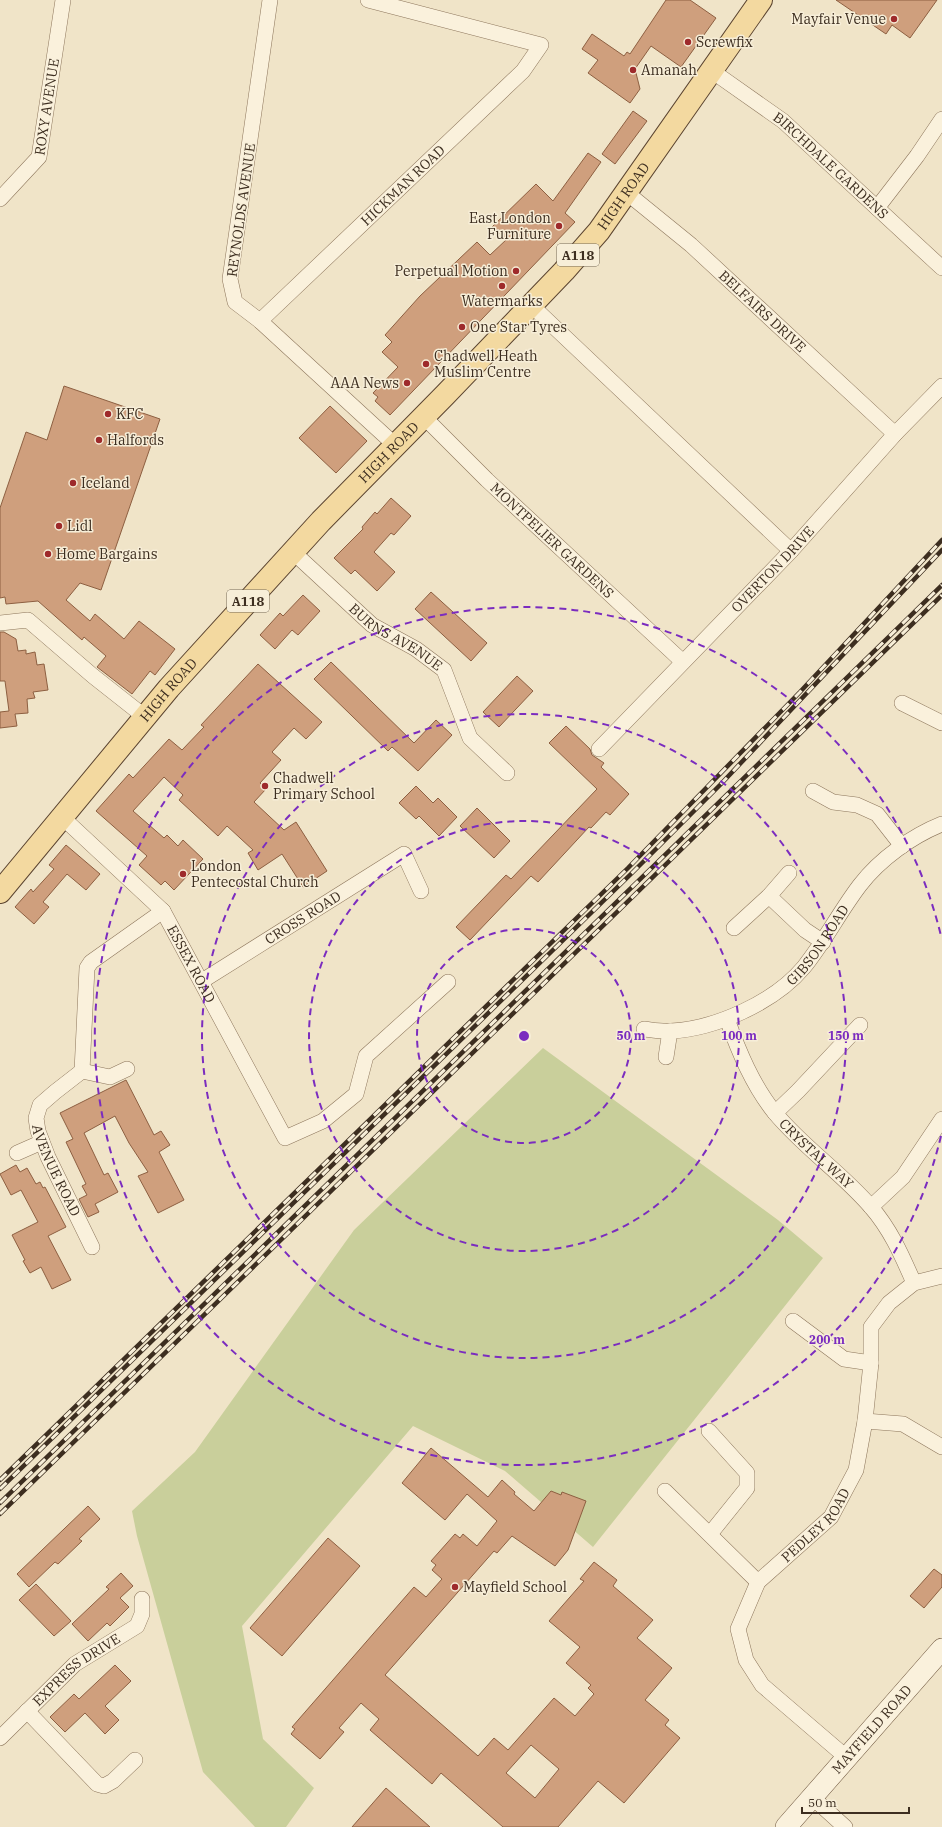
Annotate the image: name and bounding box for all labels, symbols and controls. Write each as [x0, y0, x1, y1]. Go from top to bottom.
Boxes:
place label: Mayfair Venue [791, 10, 886, 28]
marker: Mayfair Venue [889, 14, 899, 24]
place label: Screwfix [696, 33, 753, 51]
marker: Screwfix [683, 37, 693, 47]
street label: ROXY AVENUE [30, 57, 63, 157]
place label: Amanah [641, 61, 697, 79]
marker: Amanah [628, 65, 638, 75]
street label: BIRCHDALE GARDENS [770, 108, 892, 223]
street label: HICKMAN ROAD [357, 141, 449, 229]
street label: REYNOLDS AVENUE [223, 142, 259, 278]
street label: HIGH ROAD [593, 159, 653, 234]
place label: East London Furniture [469, 209, 551, 243]
marker: East London Furniture [554, 221, 564, 231]
road number: A118 [557, 244, 599, 266]
place label: Perpetual Motion [395, 262, 508, 280]
marker: Perpetual Motion [511, 266, 521, 276]
street label: BELFAIRS DRIVE [715, 266, 810, 356]
marker: Watermarks [497, 281, 507, 291]
place label: Watermarks [461, 292, 543, 310]
place label: One Star Tyres [470, 318, 567, 336]
marker: One Star Tyres [457, 322, 467, 332]
place label: Chadwell Heath Muslim Centre [434, 347, 538, 381]
marker: Chadwell Heath Muslim Centre [421, 359, 431, 369]
place label: AAA News [331, 374, 399, 392]
marker: AAA News [402, 378, 412, 388]
place label: KFC [116, 405, 144, 423]
marker: KFC [103, 409, 113, 419]
street label: HIGH ROAD [354, 418, 423, 487]
place label: Halfords [107, 431, 164, 449]
marker: Halfords [94, 435, 104, 445]
place label: Iceland [81, 474, 130, 492]
marker: Iceland [68, 478, 78, 488]
street label: MONTPELIER GARDENS [487, 479, 618, 602]
place label: Lidl [67, 517, 92, 535]
marker: Lidl [54, 521, 64, 531]
street label: OVERTON DRIVE [727, 522, 818, 616]
place label: Home Bargains [56, 545, 158, 563]
marker: Home Bargains [43, 549, 53, 559]
road number: A118 [227, 590, 269, 612]
street label: BURNS AVENUE [345, 599, 446, 675]
street label: HIGH ROAD [136, 654, 201, 726]
place label: Chadwell Primary School [273, 769, 375, 803]
marker: Chadwell Primary School [260, 781, 270, 791]
place label: London Pentecostal Church [191, 857, 319, 891]
marker: London Pentecostal Church [178, 869, 188, 879]
street label: CROSS ROAD [261, 887, 344, 948]
street label: GIBSON ROAD [783, 901, 853, 989]
street label: ESSEX ROAD [163, 922, 220, 1006]
text: 50 m [617, 1028, 646, 1043]
text: 100 m [721, 1028, 757, 1043]
text: 150 m [828, 1028, 864, 1043]
centre of rings [517, 1029, 531, 1043]
street label: CRYSTAL WAY [775, 1115, 857, 1193]
street label: AVENUE ROAD [28, 1123, 85, 1219]
text: 200 m [809, 1332, 845, 1347]
street label: PEDLEY ROAD [777, 1485, 854, 1566]
place label: Mayfield School [463, 1578, 567, 1596]
marker: Mayfield School [450, 1582, 460, 1592]
street label: EXPRESS DRIVE [29, 1629, 124, 1710]
street label: MAYFIELD ROAD [828, 1681, 916, 1777]
scale bar [802, 1789, 909, 1815]
text: 50 m [808, 1795, 837, 1810]

